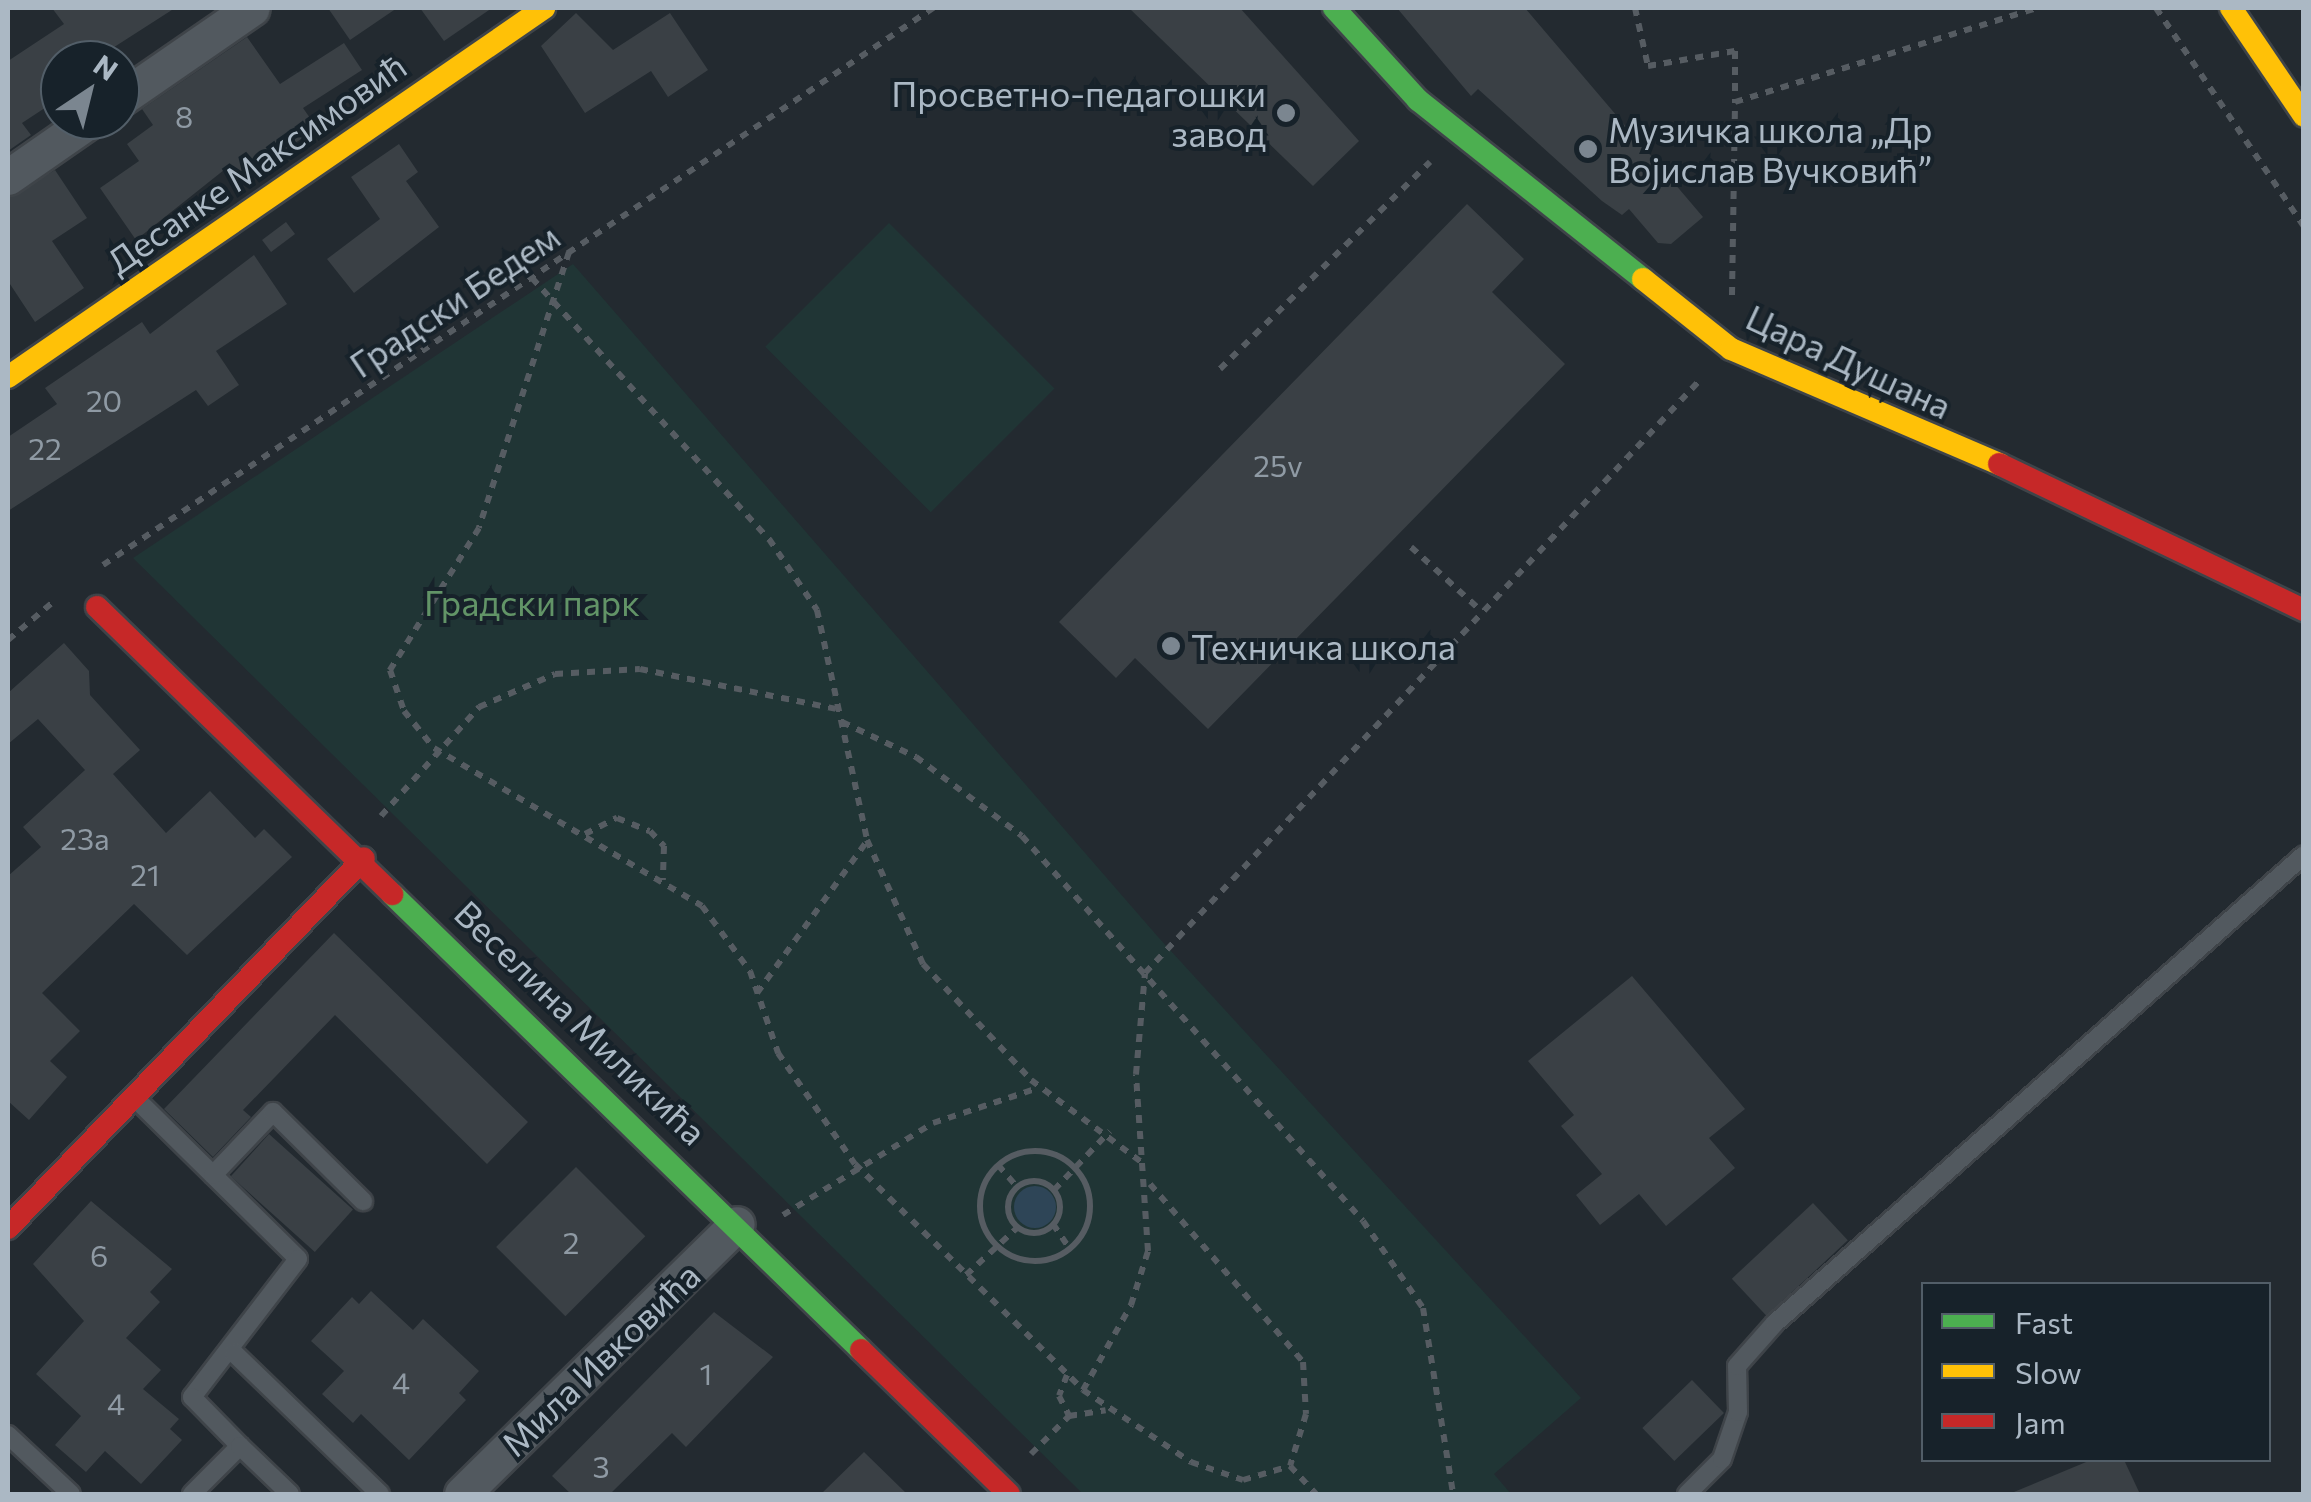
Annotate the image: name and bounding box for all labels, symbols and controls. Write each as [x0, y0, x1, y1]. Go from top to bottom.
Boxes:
north arrow [40, 40, 140, 140]
street label: Десанке Максимовић [98, 44, 414, 282]
text: N [88, 47, 124, 87]
place label: Просветно-педагошки завод [891, 72, 1266, 154]
house number: 8 [175, 98, 193, 134]
marker: Просветно-педагошки завод [1275, 102, 1297, 124]
place label: Музичка школа „Др Војислав Вучковић” [1608, 108, 1932, 190]
marker: Музичка школа „Др Војислав Вучковић” [1577, 138, 1599, 160]
street label: Градски Бедем [342, 215, 566, 385]
street label: Цара Душана [1740, 295, 1958, 427]
house number: 20 [86, 382, 122, 418]
house number: 22 [28, 430, 62, 466]
house number: 25v [1253, 447, 1303, 483]
park label: Градски парк [424, 581, 640, 623]
place label: Техничка школа [1191, 625, 1456, 667]
marker: Техничка школа [1160, 635, 1182, 657]
house number: 23a [60, 820, 110, 856]
house number: 21 [130, 856, 160, 892]
street label: Веселина Миликића [447, 891, 715, 1153]
house number: 2 [563, 1224, 579, 1260]
house number: 6 [90, 1237, 108, 1273]
street label: Мила Ивковића [492, 1254, 708, 1464]
legend [1921, 1282, 2271, 1462]
text: Fast [2015, 1303, 2073, 1340]
text: Slow [2015, 1353, 2082, 1390]
house number: 1 [700, 1355, 712, 1391]
house number: 4 [392, 1364, 410, 1400]
house number: 4 [107, 1385, 125, 1421]
text: Jam [2015, 1403, 2066, 1440]
house number: 3 [592, 1448, 610, 1484]

